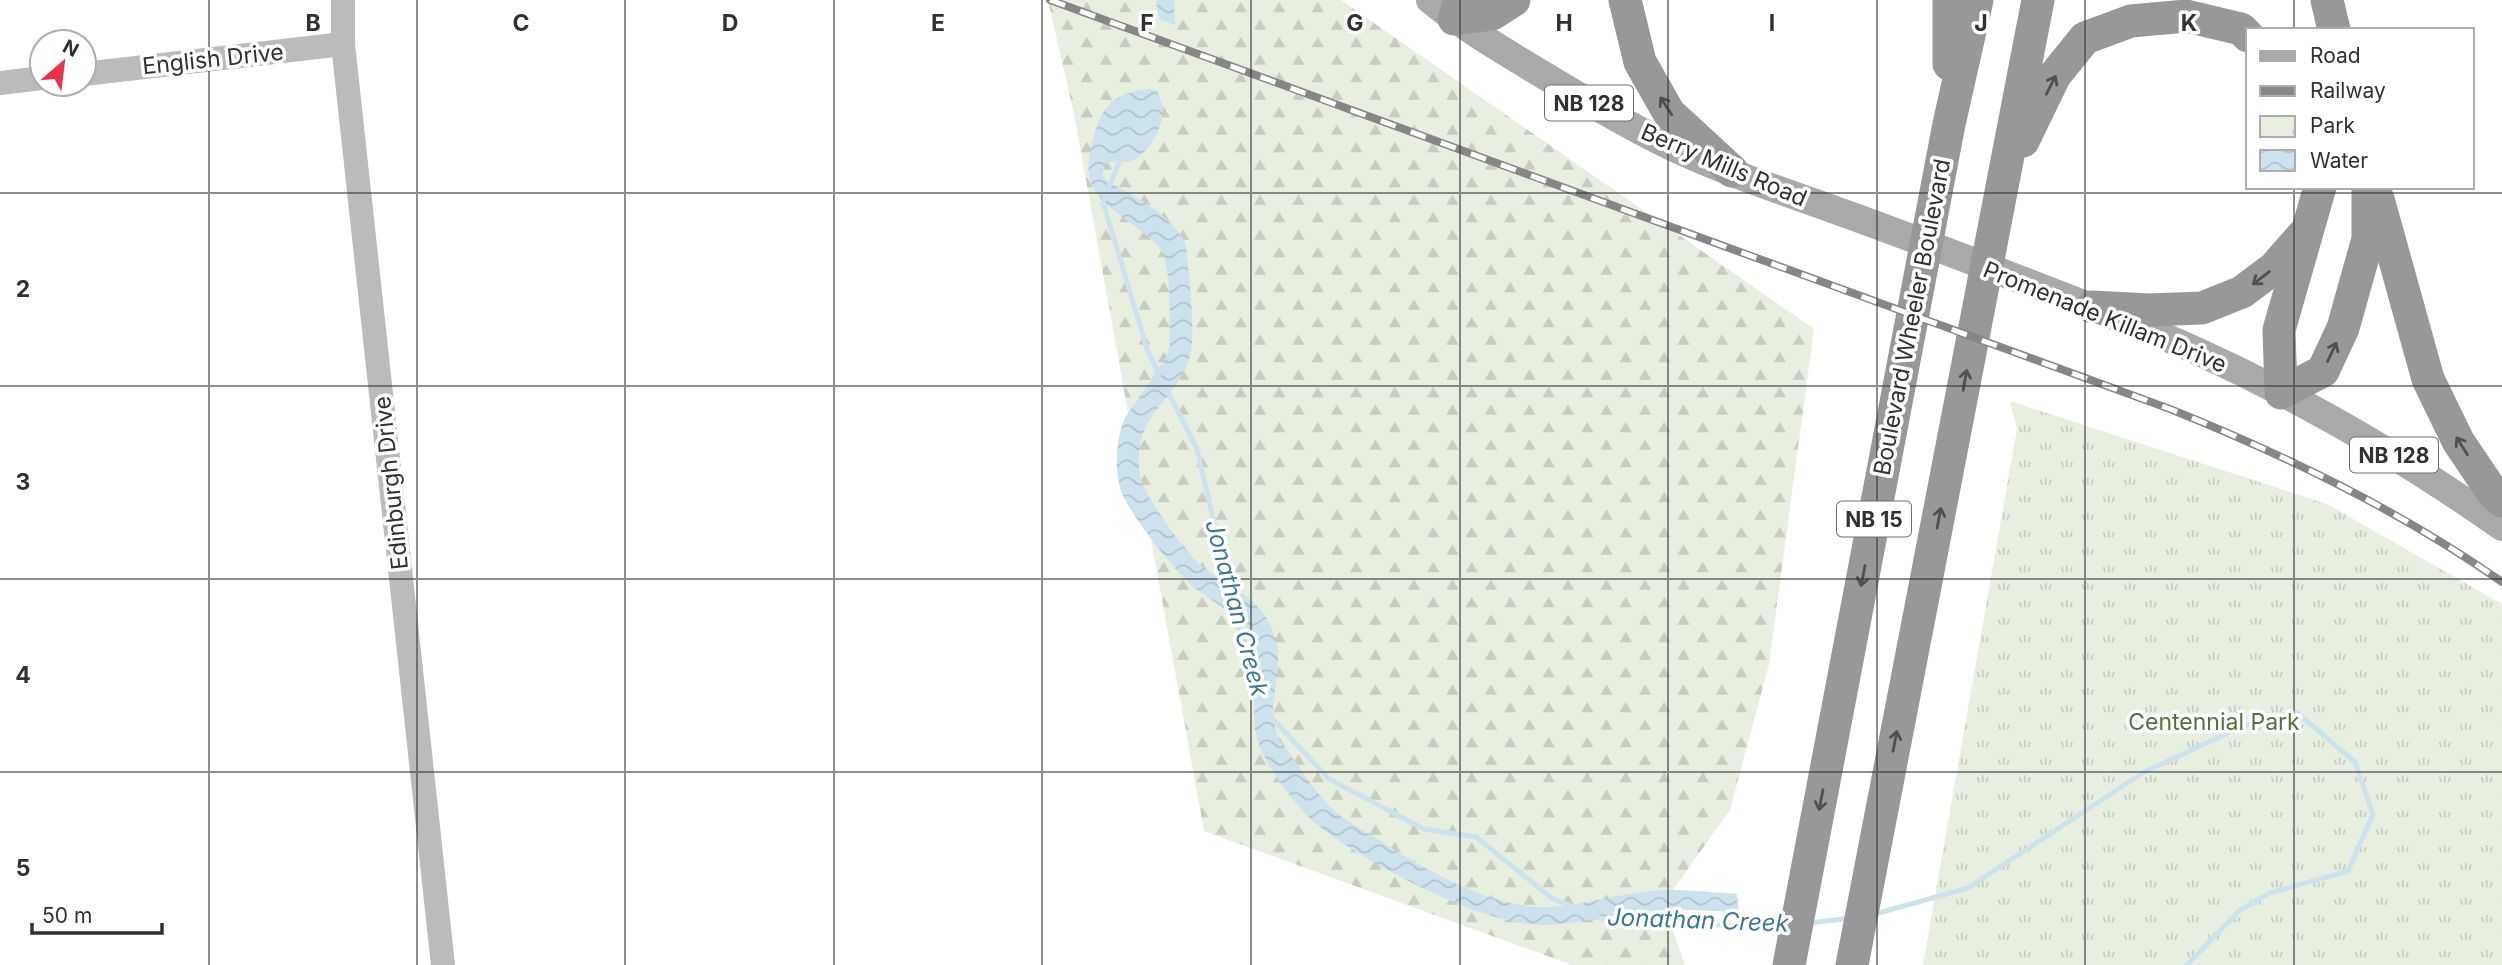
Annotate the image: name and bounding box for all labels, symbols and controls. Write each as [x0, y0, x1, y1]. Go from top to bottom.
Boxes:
text: B [305, 9, 321, 37]
text: C [512, 9, 530, 37]
text: D [722, 9, 738, 37]
text: E [931, 9, 945, 37]
text: F [1140, 9, 1154, 37]
text: G [1346, 9, 1364, 37]
text: H [1555, 9, 1573, 37]
text: I [1769, 9, 1775, 37]
text: J [1974, 9, 1988, 37]
text: K [2181, 9, 2197, 37]
north arrow [28, 28, 98, 98]
legend [2246, 28, 2474, 189]
text: N [59, 35, 83, 62]
street label: English Drive [141, 38, 285, 80]
text: Road [2310, 43, 2361, 68]
one-way arrow [2044, 75, 2058, 95]
text: Railway [2310, 78, 2386, 103]
road number: NB 128 [1545, 86, 1633, 120]
one-way arrow [1659, 97, 1673, 116]
text: Park [2310, 113, 2355, 138]
street label: Berry Mills Road [1637, 117, 1811, 213]
text: Water [2310, 148, 2368, 173]
street label: Boulevard Wheeler Boulevard [1868, 156, 1956, 478]
street label: Promenade Killam Drive [1979, 255, 2231, 379]
one-way arrow [2252, 270, 2271, 285]
text: 2 [16, 275, 30, 303]
one-way arrow [2325, 342, 2339, 363]
one-way arrow [1959, 369, 1972, 392]
street label: Edinburgh Drive [368, 395, 414, 571]
one-way arrow [2455, 437, 2469, 457]
road number: NB 128 [2350, 438, 2438, 472]
text: 3 [16, 468, 30, 496]
road number: NB 15 [1837, 502, 1911, 536]
one-way arrow [1932, 507, 1946, 530]
water label: Jonathan Creek [1199, 516, 1275, 700]
one-way arrow [1856, 564, 1869, 587]
text: 4 [15, 661, 31, 689]
park label: Centennial Park [2128, 708, 2300, 736]
one-way arrow [1889, 730, 1903, 753]
one-way arrow [1813, 788, 1827, 811]
text: 5 [16, 854, 30, 882]
scale bar [32, 892, 161, 936]
water label: Jonathan Creek [1607, 902, 1790, 938]
text: 50 m [42, 903, 92, 928]

